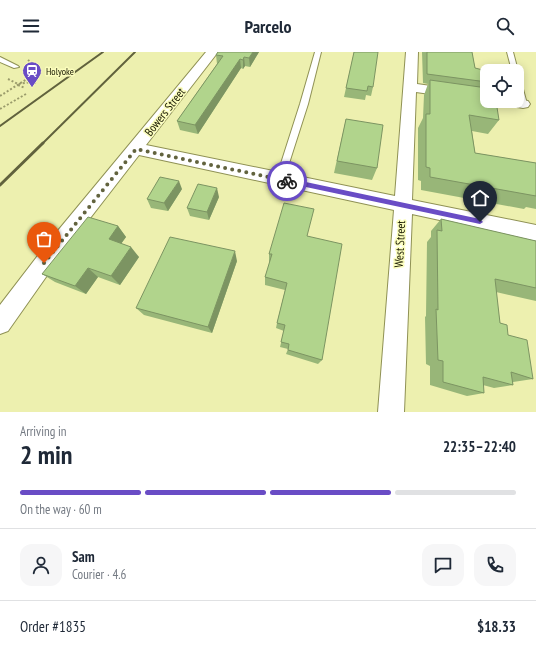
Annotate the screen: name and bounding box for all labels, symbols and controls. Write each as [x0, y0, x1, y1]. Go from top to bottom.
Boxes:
icon: menu [20, 15, 42, 37]
text: Parcelo [244, 15, 292, 38]
icon: search [494, 15, 516, 37]
station icon: Holyoke [21, 60, 43, 88]
map controls [480, 64, 524, 108]
button: locate [480, 64, 524, 108]
place label: Holyoke [46, 65, 74, 78]
street label: Bowers Street [141, 84, 189, 139]
courier [267, 161, 307, 201]
icon: bike [276, 170, 298, 192]
pin [463, 181, 497, 222]
icon: home [469, 187, 491, 209]
street label: West Street [391, 219, 408, 268]
pin [27, 222, 61, 263]
icon: bag [33, 228, 55, 250]
text: Arriving in [20, 423, 67, 440]
text: 22:35–22:40 [443, 437, 516, 456]
text: 2 min [20, 438, 73, 471]
text: On the way · 60 m [20, 501, 102, 518]
button: person [20, 544, 62, 586]
button: chat [422, 544, 464, 586]
button: phone [474, 544, 516, 586]
text: Sam [72, 547, 95, 566]
text: Courier · 4.6 [72, 566, 126, 583]
text: Order #1835 [20, 617, 86, 636]
text: $18.33 [477, 617, 516, 636]

